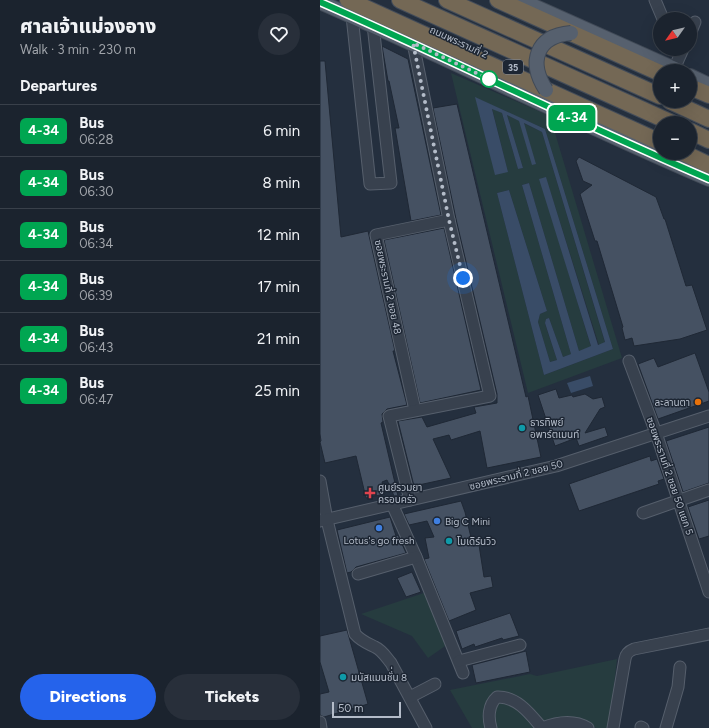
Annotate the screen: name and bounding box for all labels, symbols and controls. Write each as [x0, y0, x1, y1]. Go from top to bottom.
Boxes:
north arrow [653, 12, 697, 56]
map controls [653, 12, 697, 160]
button: heart [258, 13, 300, 55]
text: ศาลเจ้าแม่จงอาง [20, 15, 156, 38]
street label: ถนนพระรามที่ 2 [428, 22, 491, 61]
text: Walk · 3 min · 230 m [20, 42, 136, 57]
road number: 35 [503, 60, 523, 74]
button: + [653, 64, 697, 108]
unlabelled marker [480, 70, 498, 88]
text: Departures [20, 77, 97, 95]
line badge: 4-34 [544, 105, 600, 131]
text: 4-34 [556, 109, 588, 126]
text: Bus [79, 114, 104, 132]
button: − [653, 116, 697, 160]
text: 4-34 [28, 122, 59, 139]
text: 6 min [263, 122, 300, 140]
text: 06:28 [79, 132, 113, 147]
text: Bus [79, 166, 104, 184]
text: 4-34 [28, 174, 59, 191]
text: 8 min [262, 174, 300, 192]
text: 06:30 [79, 184, 114, 199]
text: Bus [79, 218, 104, 236]
text: 4-34 [28, 226, 59, 243]
text: 12 min [257, 226, 300, 244]
text: 06:34 [79, 236, 113, 251]
street label: ซอยพระรามที่ 2 ซอย 48 [372, 238, 405, 335]
your location [453, 268, 473, 288]
text: Bus [79, 270, 104, 288]
text: 4-34 [28, 278, 59, 295]
text: 17 min [257, 278, 300, 296]
text: 06:39 [79, 288, 113, 303]
text: Bus [79, 322, 104, 340]
text: 4-34 [28, 330, 59, 347]
text: 21 min [257, 330, 300, 348]
text: 06:43 [79, 340, 113, 355]
text: Bus [79, 374, 104, 392]
text: 4-34 [28, 382, 59, 399]
text: 25 min [255, 382, 300, 400]
text: 06:47 [79, 392, 113, 407]
place label: ละลานตา [655, 396, 690, 409]
marker: ละลานตา [693, 397, 703, 407]
street label: ซอยพระรามที่ 2 ซอย 50 แยก 5 [644, 415, 697, 537]
place label: ธารทิพย์ อพาร์ตเมนท์ [530, 416, 579, 441]
marker: ธารทิพย์ อพาร์ตเมนท์ [517, 423, 527, 433]
street label: ซอยพระรามที่ 2 ซอย 50 [468, 456, 564, 493]
place label: ศูนย์รวมยา ครอบครัว [378, 481, 422, 506]
marker: ศูนย์รวมยา ครอบครัว [365, 488, 375, 498]
place label: Big C Mini [445, 515, 490, 528]
marker: Big C Mini [432, 516, 442, 526]
marker: Lotus's go fresh [374, 523, 384, 533]
place label: Lotus's go fresh [343, 534, 415, 547]
place label: โมเดิร์นวิว [457, 535, 496, 548]
marker: โมเดิร์นวิว [444, 536, 454, 546]
place label: มนัสแมนชั่่น 8 [351, 666, 407, 684]
marker: มนัสแมนชั่่น 8 [338, 672, 348, 682]
button: Directions [20, 674, 156, 720]
button: Tickets [164, 674, 300, 720]
scale bar [332, 700, 401, 719]
text: 50 m [338, 702, 363, 715]

